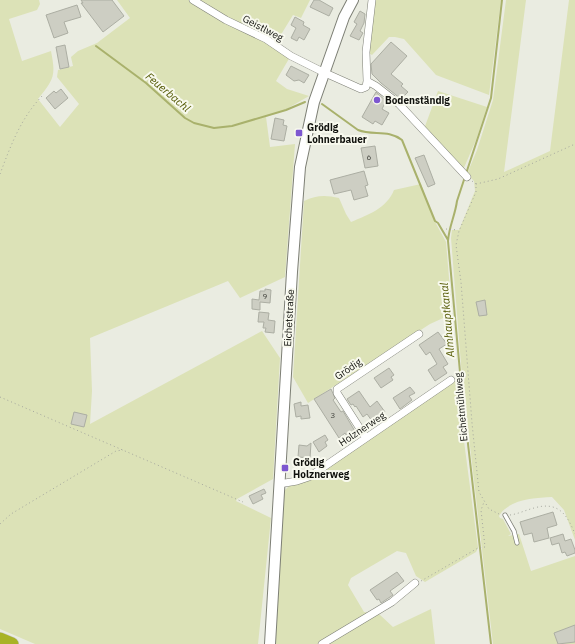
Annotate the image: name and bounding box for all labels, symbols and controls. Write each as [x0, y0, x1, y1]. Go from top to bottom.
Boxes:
street label: Geistlweg [240, 12, 286, 44]
water label: Feuerbachl [143, 69, 193, 115]
place label: Bodenständig [385, 94, 450, 107]
marker: Bodenständig [372, 95, 382, 105]
place label: Grödig Lohnerbauer [307, 121, 367, 146]
marker: Grödig Lohnerbauer [294, 128, 304, 138]
house number: 6 [367, 152, 372, 162]
water label: Almhauptkanal [437, 282, 457, 359]
street label: Eichetstraße [281, 289, 297, 347]
house number: 9 [263, 291, 268, 301]
street label: Grödig [332, 355, 365, 383]
street label: Eichetmühlweg [451, 371, 470, 442]
street label: Holznerweg [336, 408, 388, 449]
house number: 3 [331, 410, 336, 420]
place label: Grödig Holznerweg [293, 456, 350, 481]
marker: Grödig Holznerweg [280, 463, 290, 473]

